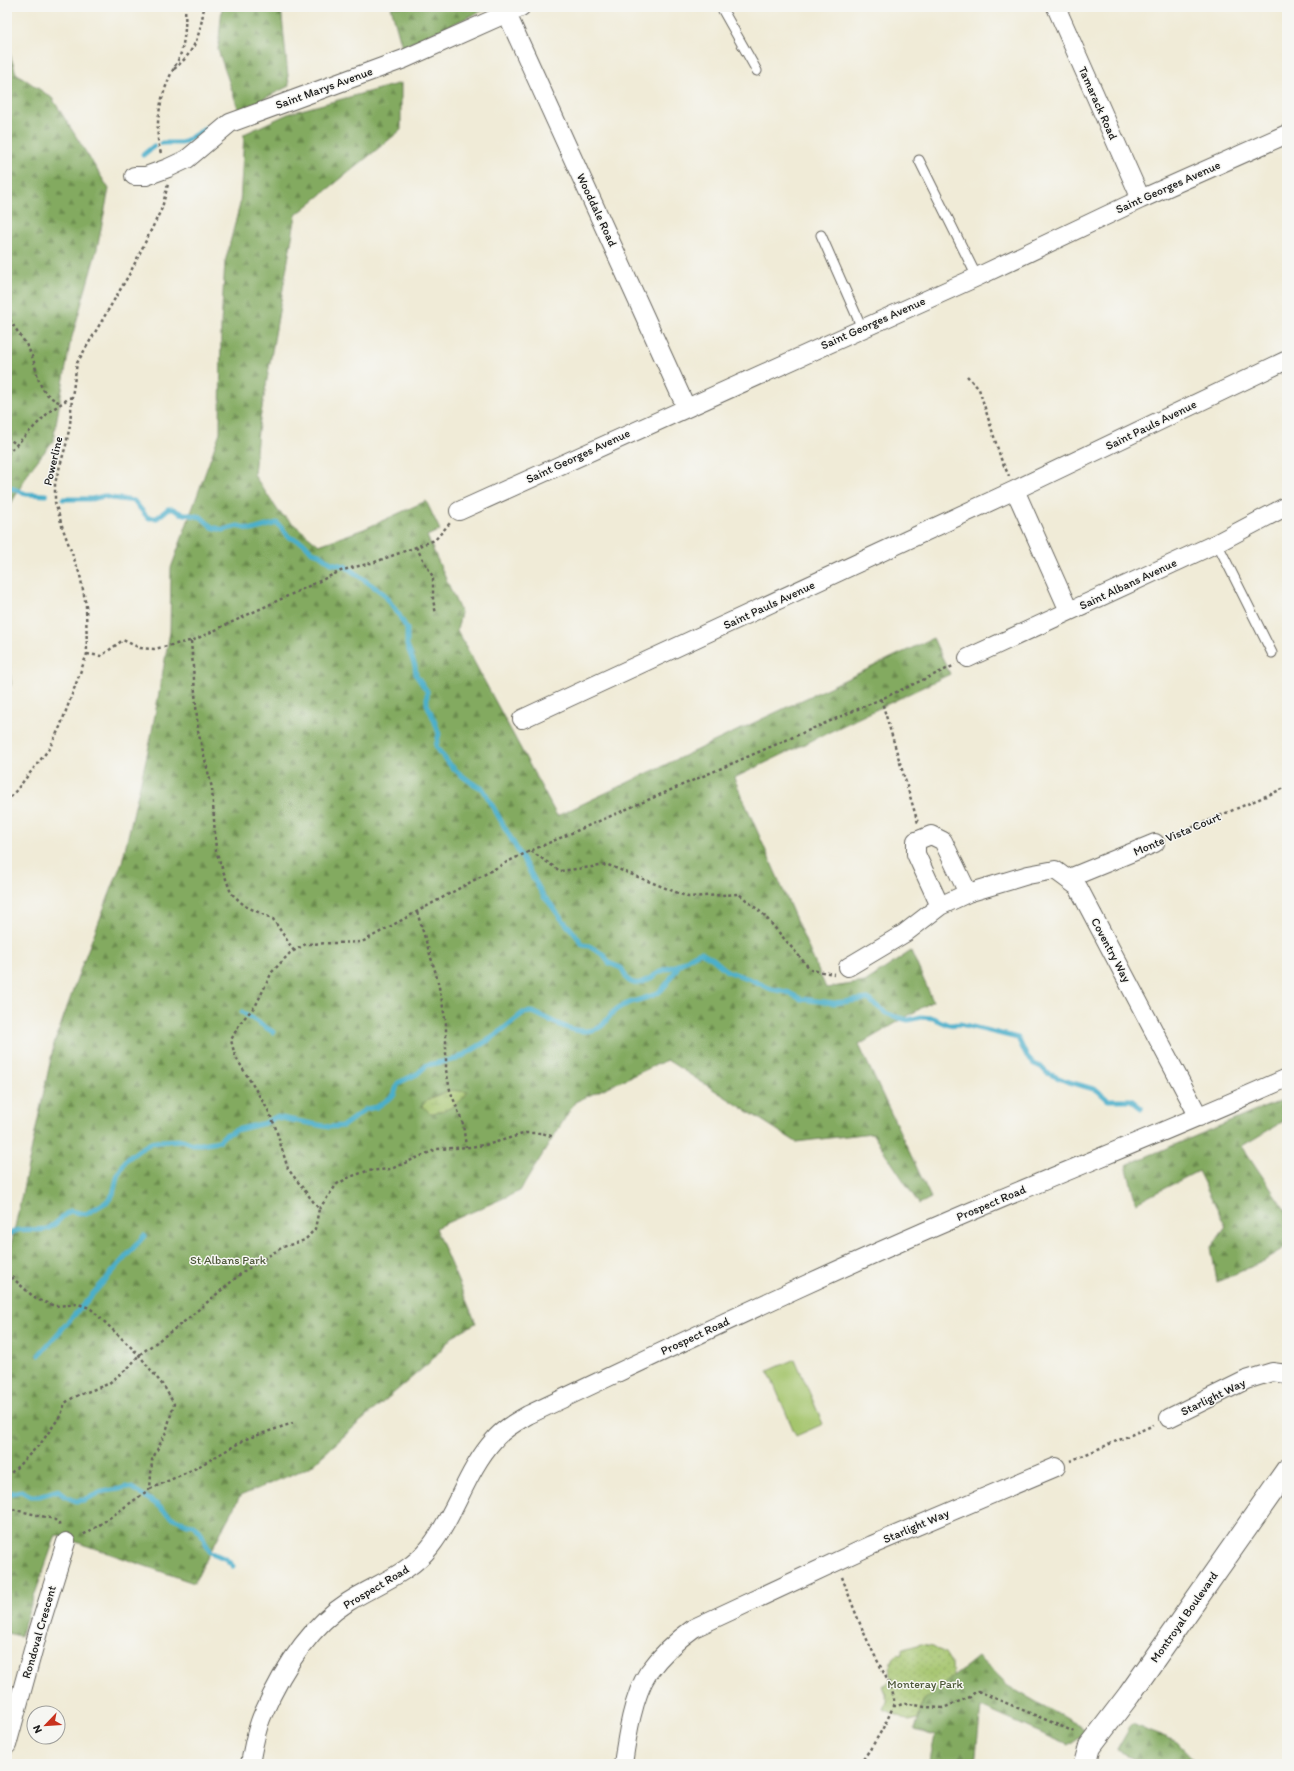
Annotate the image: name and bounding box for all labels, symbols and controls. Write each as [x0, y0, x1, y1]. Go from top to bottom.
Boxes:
street label: Saint Marys Avenue [273, 64, 375, 112]
street label: Tamarack Road [1076, 64, 1121, 142]
street label: Saint Georges Avenue [1114, 157, 1223, 216]
street label: Wooddale Road [574, 171, 620, 249]
street label: Saint Georges Avenue [819, 293, 928, 352]
street label: Saint Pauls Avenue [1103, 397, 1199, 453]
street label: Saint Georges Avenue [524, 426, 632, 486]
street label: Powerline [41, 435, 66, 487]
street label: Saint Albans Avenue [1077, 555, 1179, 613]
street label: Saint Pauls Avenue [721, 578, 817, 632]
street label: Monte Vista Court [1131, 809, 1223, 859]
street label: Coventry Way [1088, 915, 1134, 985]
street label: Prospect Road [954, 1182, 1028, 1224]
park label: St Albans Park [190, 1253, 267, 1267]
street label: Prospect Road [658, 1314, 732, 1358]
street label: Starlight Way [1178, 1375, 1248, 1419]
street label: Starlight Way [881, 1506, 951, 1546]
street label: Prospect Road [341, 1562, 412, 1612]
street label: Montroyal Boulevard [1147, 1568, 1221, 1665]
street label: Rondoval Crescent [19, 1583, 59, 1680]
park label: Monteray Park [887, 1677, 963, 1691]
north arrow [26, 1705, 66, 1745]
text: N [30, 1723, 45, 1735]

